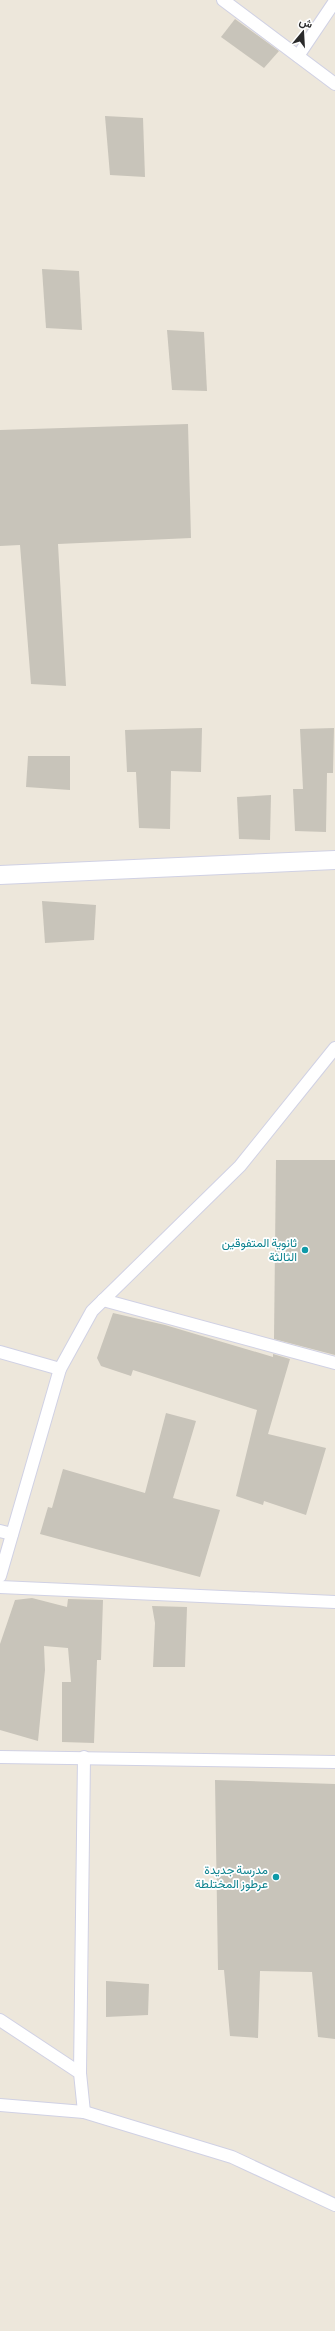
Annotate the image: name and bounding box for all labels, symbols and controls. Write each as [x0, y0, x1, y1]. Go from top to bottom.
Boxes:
north arrow [283, 12, 323, 52]
text: ش [298, 15, 314, 31]
place label: ثانوية المتفوقين الثالثة [222, 1236, 297, 1265]
marker: ثانوية المتفوقين الثالثة [300, 1245, 310, 1255]
place label: مدرسة جديدة عرطوز المختلطة [195, 1863, 268, 1892]
marker: مدرسة جديدة عرطوز المختلطة [271, 1872, 281, 1882]

